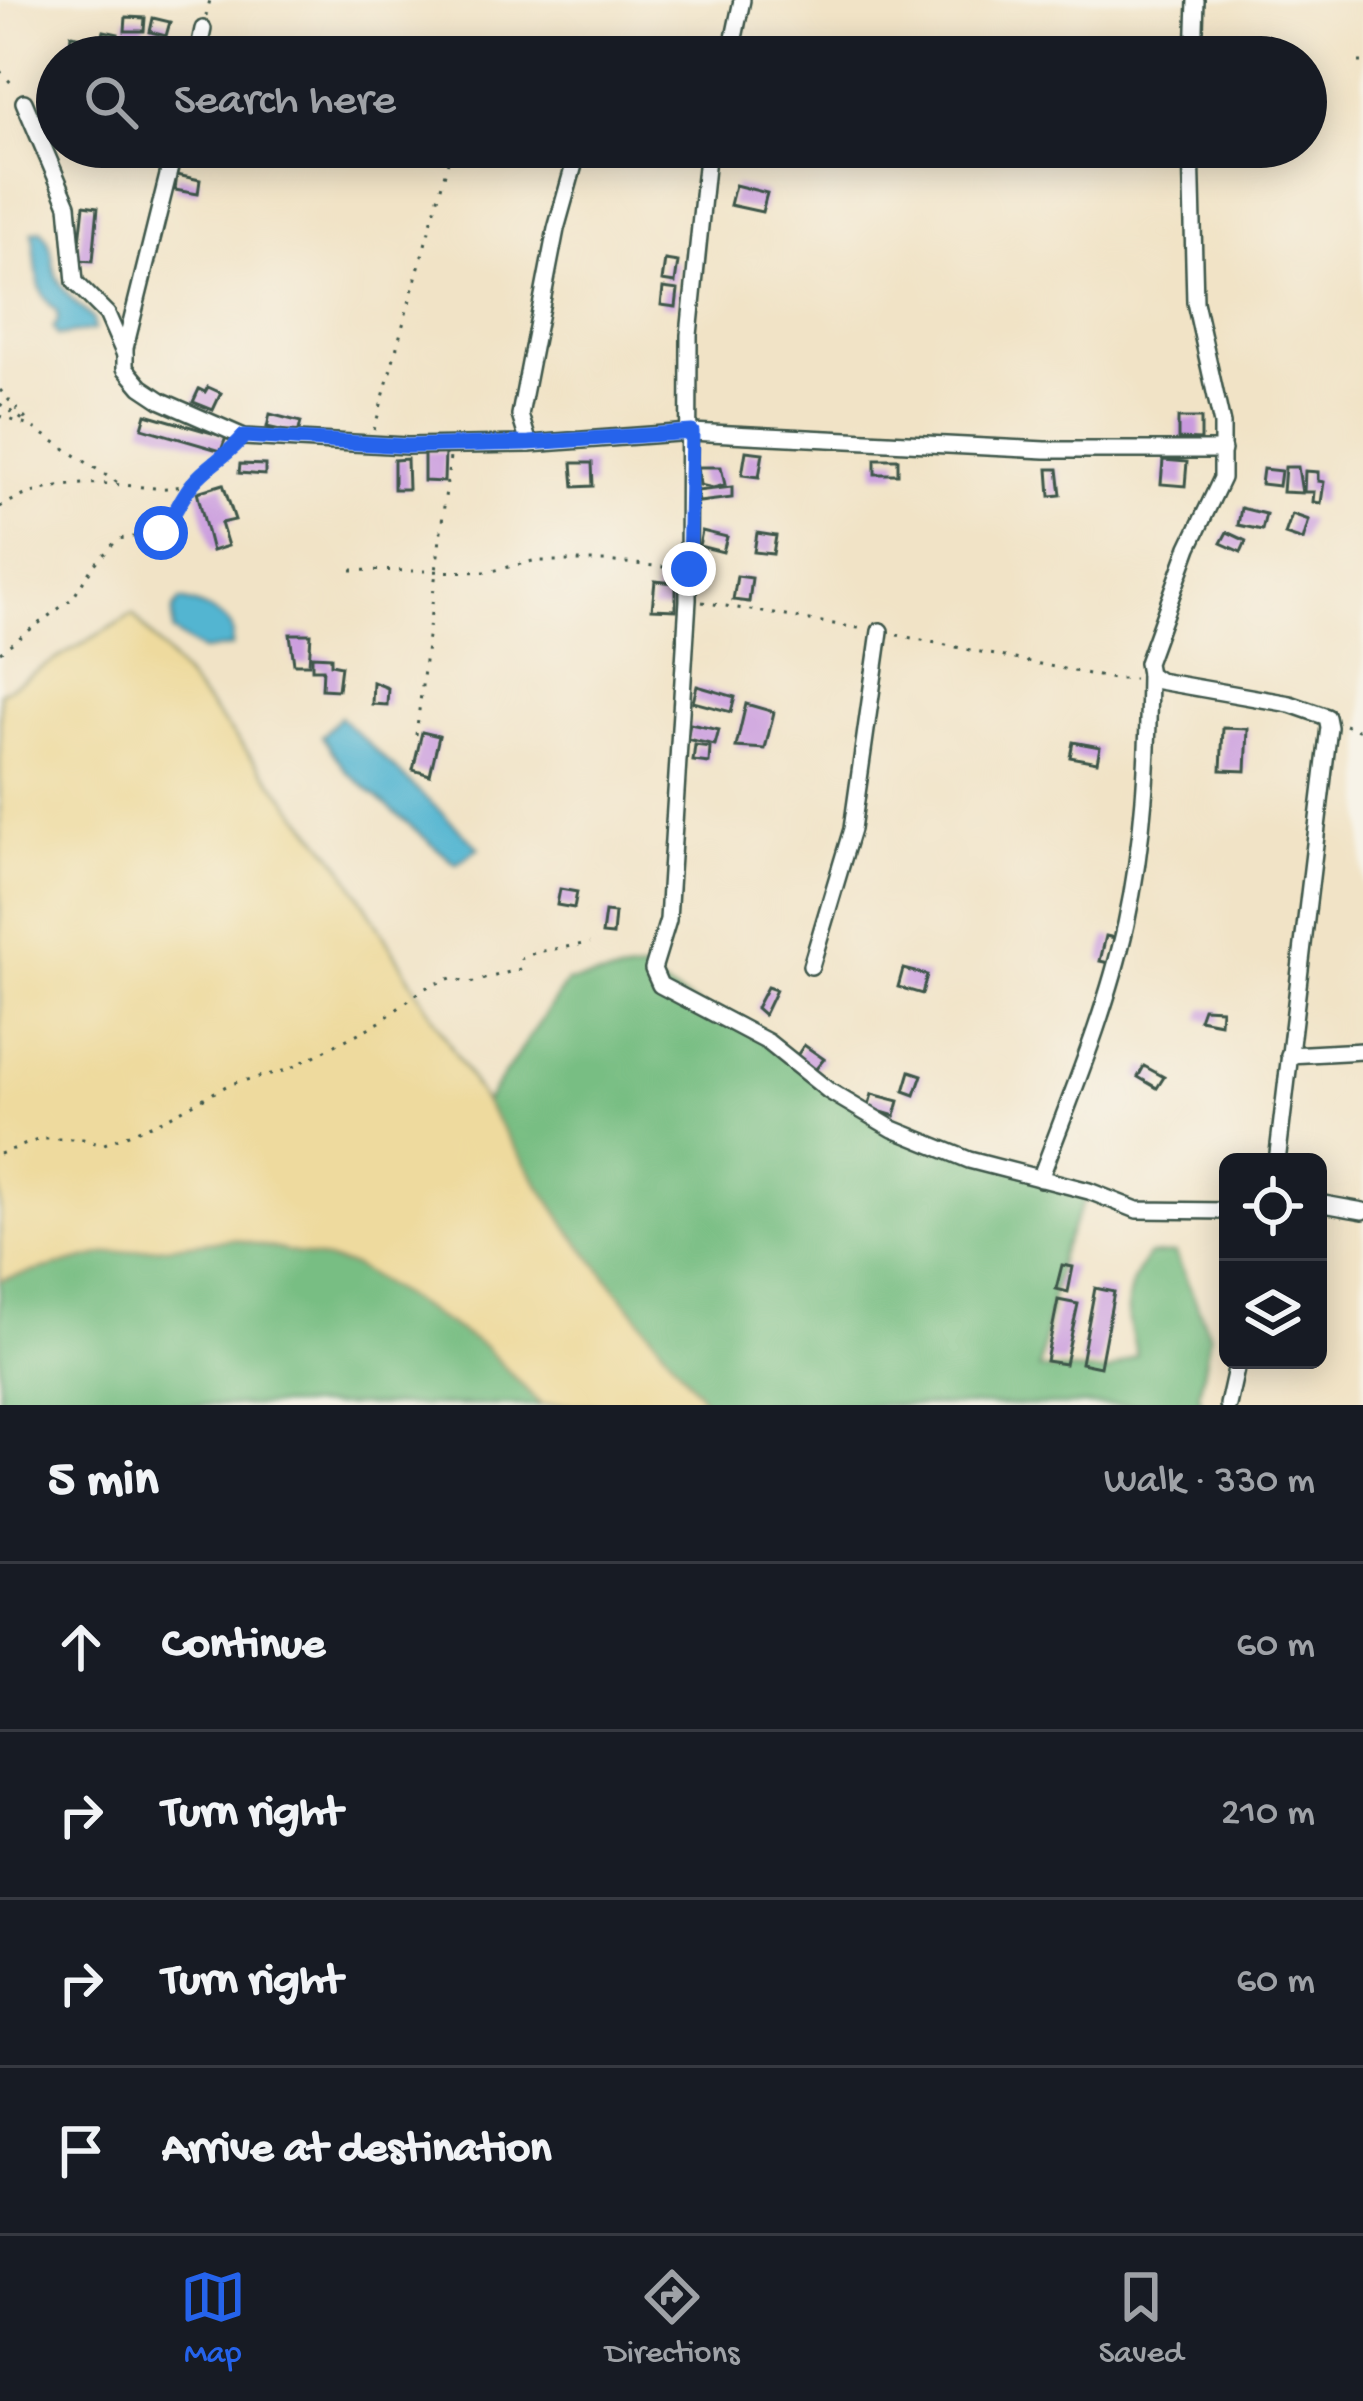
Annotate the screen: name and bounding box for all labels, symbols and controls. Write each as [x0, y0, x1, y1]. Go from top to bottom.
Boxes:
search box [36, 36, 1327, 168]
icon: search [78, 69, 144, 135]
text: Search here [174, 76, 396, 129]
route start [134, 506, 188, 560]
route end [662, 542, 716, 596]
map controls [1219, 1153, 1327, 1369]
button: locate [1219, 1153, 1327, 1261]
button: layers [1219, 1261, 1327, 1369]
text: 5 min [48, 1453, 158, 1513]
text: Walk · 330 m [1104, 1460, 1315, 1506]
icon: ahead [48, 1614, 114, 1680]
text: Continue [162, 1620, 325, 1673]
text: 60 m [1236, 1624, 1315, 1670]
icon: right [48, 1782, 114, 1848]
text: Turn right [162, 1788, 342, 1841]
text: 210 m [1221, 1792, 1315, 1838]
icon: right [48, 1950, 114, 2016]
text: Turn right [162, 1956, 342, 2009]
text: 60 m [1236, 1960, 1315, 2006]
icon: arrive [48, 2118, 114, 2184]
text: Arrive at destination [162, 2124, 551, 2177]
tab: Map [180, 2264, 246, 2374]
tab: Directions [605, 2264, 739, 2374]
tab: Saved [1099, 2264, 1183, 2374]

